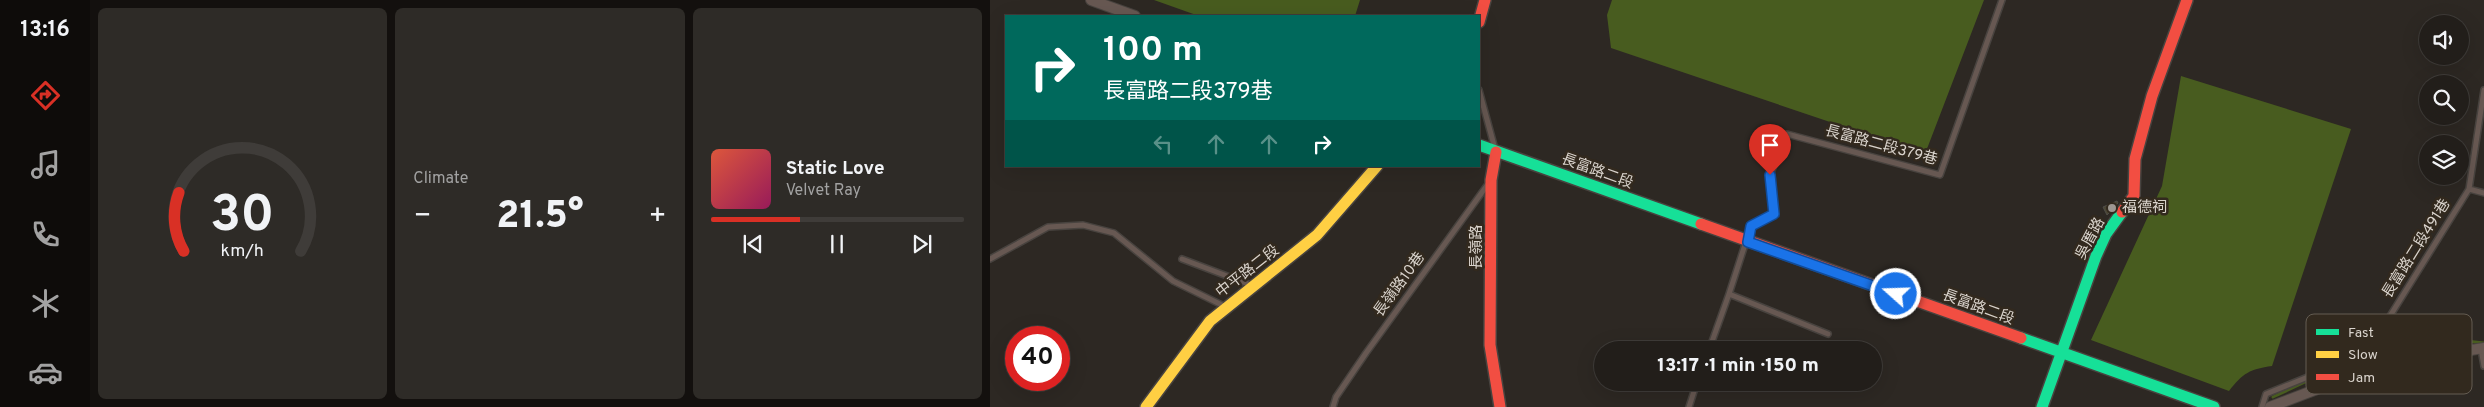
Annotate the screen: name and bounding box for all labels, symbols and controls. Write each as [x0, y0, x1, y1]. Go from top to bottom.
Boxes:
map controls [2419, 15, 2469, 185]
button: sound [2419, 15, 2469, 65]
text: 13:16 [20, 17, 70, 44]
text: 100 m [1103, 29, 1203, 73]
icon: right [1020, 35, 1085, 100]
button: search [2419, 75, 2469, 125]
icon: directions [28, 78, 63, 113]
text: 長富路二段379巷 [1103, 79, 1273, 106]
street label: 長富路二段379巷 [1823, 122, 1939, 170]
pin [1749, 124, 1791, 175]
icon: left [1149, 130, 1177, 158]
icon: ahead [1202, 130, 1230, 158]
icon: ahead [1255, 130, 1283, 158]
icon: right [1308, 130, 1336, 158]
icon: arrive [1756, 131, 1784, 159]
button: layers [2419, 135, 2469, 185]
icon: music [28, 147, 63, 182]
street label: 長富路二段 [1559, 150, 1635, 194]
text: Static Love [786, 157, 884, 181]
text: Climate [413, 169, 468, 189]
text: Velvet Ray [786, 181, 861, 201]
text: 30 [210, 184, 275, 250]
text: 21.5° [496, 193, 584, 242]
street label: 長富路二段491巷 [2379, 196, 2455, 302]
place label: 福德祠 [2122, 198, 2167, 218]
text: − [413, 199, 431, 235]
text: + [649, 199, 667, 235]
marker: 福德祠 [2106, 202, 2118, 214]
street label: 吳厝路 [2072, 215, 2110, 263]
icon: phone [28, 217, 63, 252]
street label: 長嶺路 [1468, 224, 1487, 270]
icon: previous [739, 230, 767, 258]
icon: pause [823, 230, 851, 258]
icon: next [908, 230, 936, 258]
text: km/h [221, 240, 264, 263]
street label: 中平路二段 [1213, 241, 1283, 303]
street label: 長嶺路10巷 [1370, 249, 1430, 321]
position arrow [1869, 267, 1921, 319]
icon: climate [28, 286, 63, 321]
street label: 長富路二段 [1940, 286, 2016, 330]
legend [2306, 314, 2472, 394]
text: Fast [2348, 325, 2374, 342]
speed limit sign: 40 [1005, 326, 1070, 391]
text: Slow [2348, 347, 2378, 364]
text: 13:17 · 1 min · 150 m [1657, 354, 1819, 378]
icon: car [28, 355, 63, 390]
text: Jam [2348, 370, 2375, 387]

